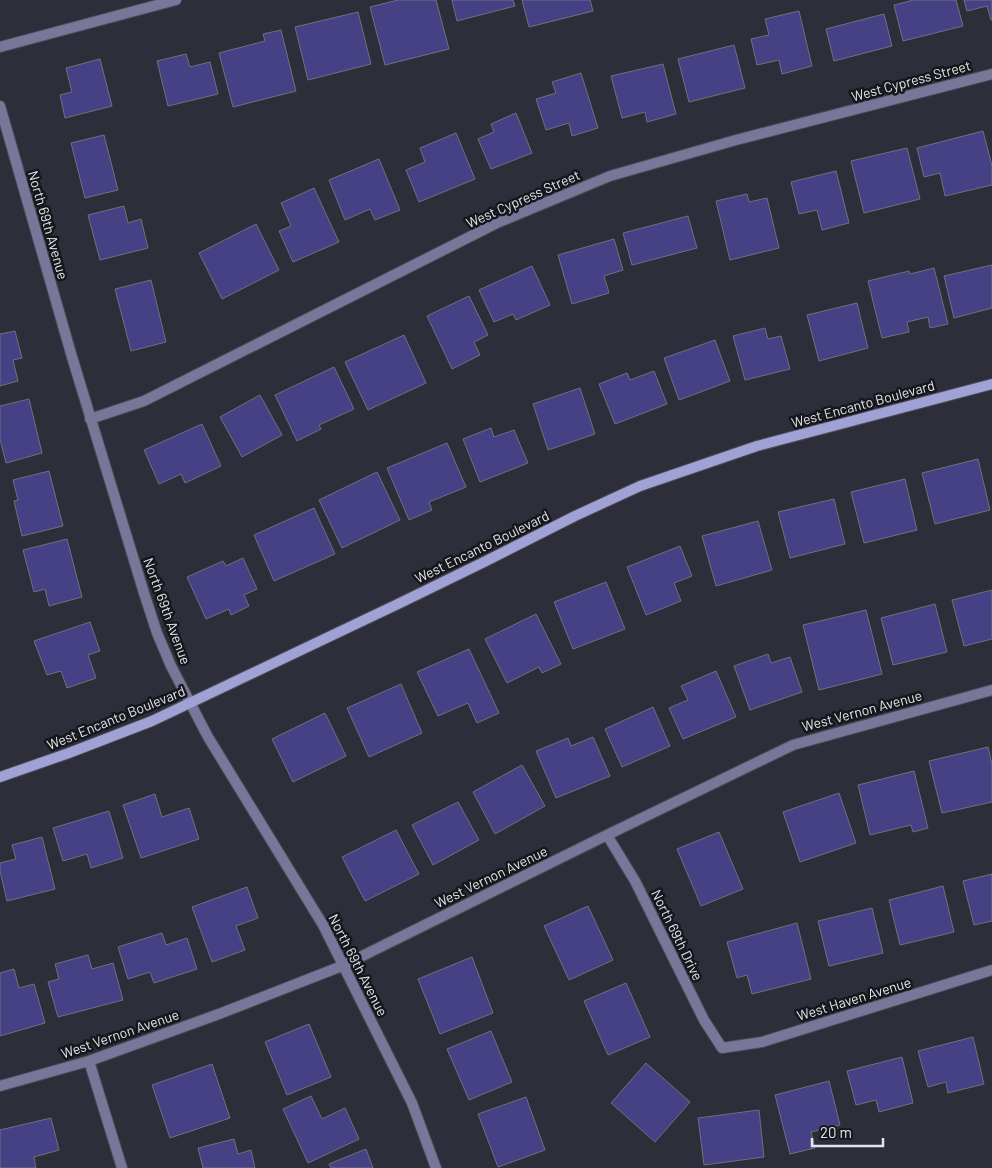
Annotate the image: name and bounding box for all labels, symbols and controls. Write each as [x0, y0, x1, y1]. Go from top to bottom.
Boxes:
street label: West Cypress Street [849, 56, 972, 105]
street label: West Cypress Street [463, 166, 582, 231]
street label: North 69th Avenue [25, 169, 72, 281]
street label: West Encanto Boulevard [789, 376, 936, 431]
street label: West Encanto Boulevard [412, 507, 552, 587]
street label: North 69th Avenue [140, 555, 195, 666]
street label: West Encanto Boulevard [44, 682, 187, 753]
street label: West Vernon Avenue [800, 686, 924, 735]
street label: West Vernon Avenue [432, 842, 550, 911]
street label: North 69th Drive [648, 887, 707, 983]
street label: North 69th Avenue [325, 911, 392, 1019]
street label: West Haven Avenue [795, 973, 913, 1024]
street label: West Vernon Avenue [59, 1005, 181, 1062]
scale bar [812, 1116, 883, 1148]
text: 20 m [820, 1123, 852, 1141]

